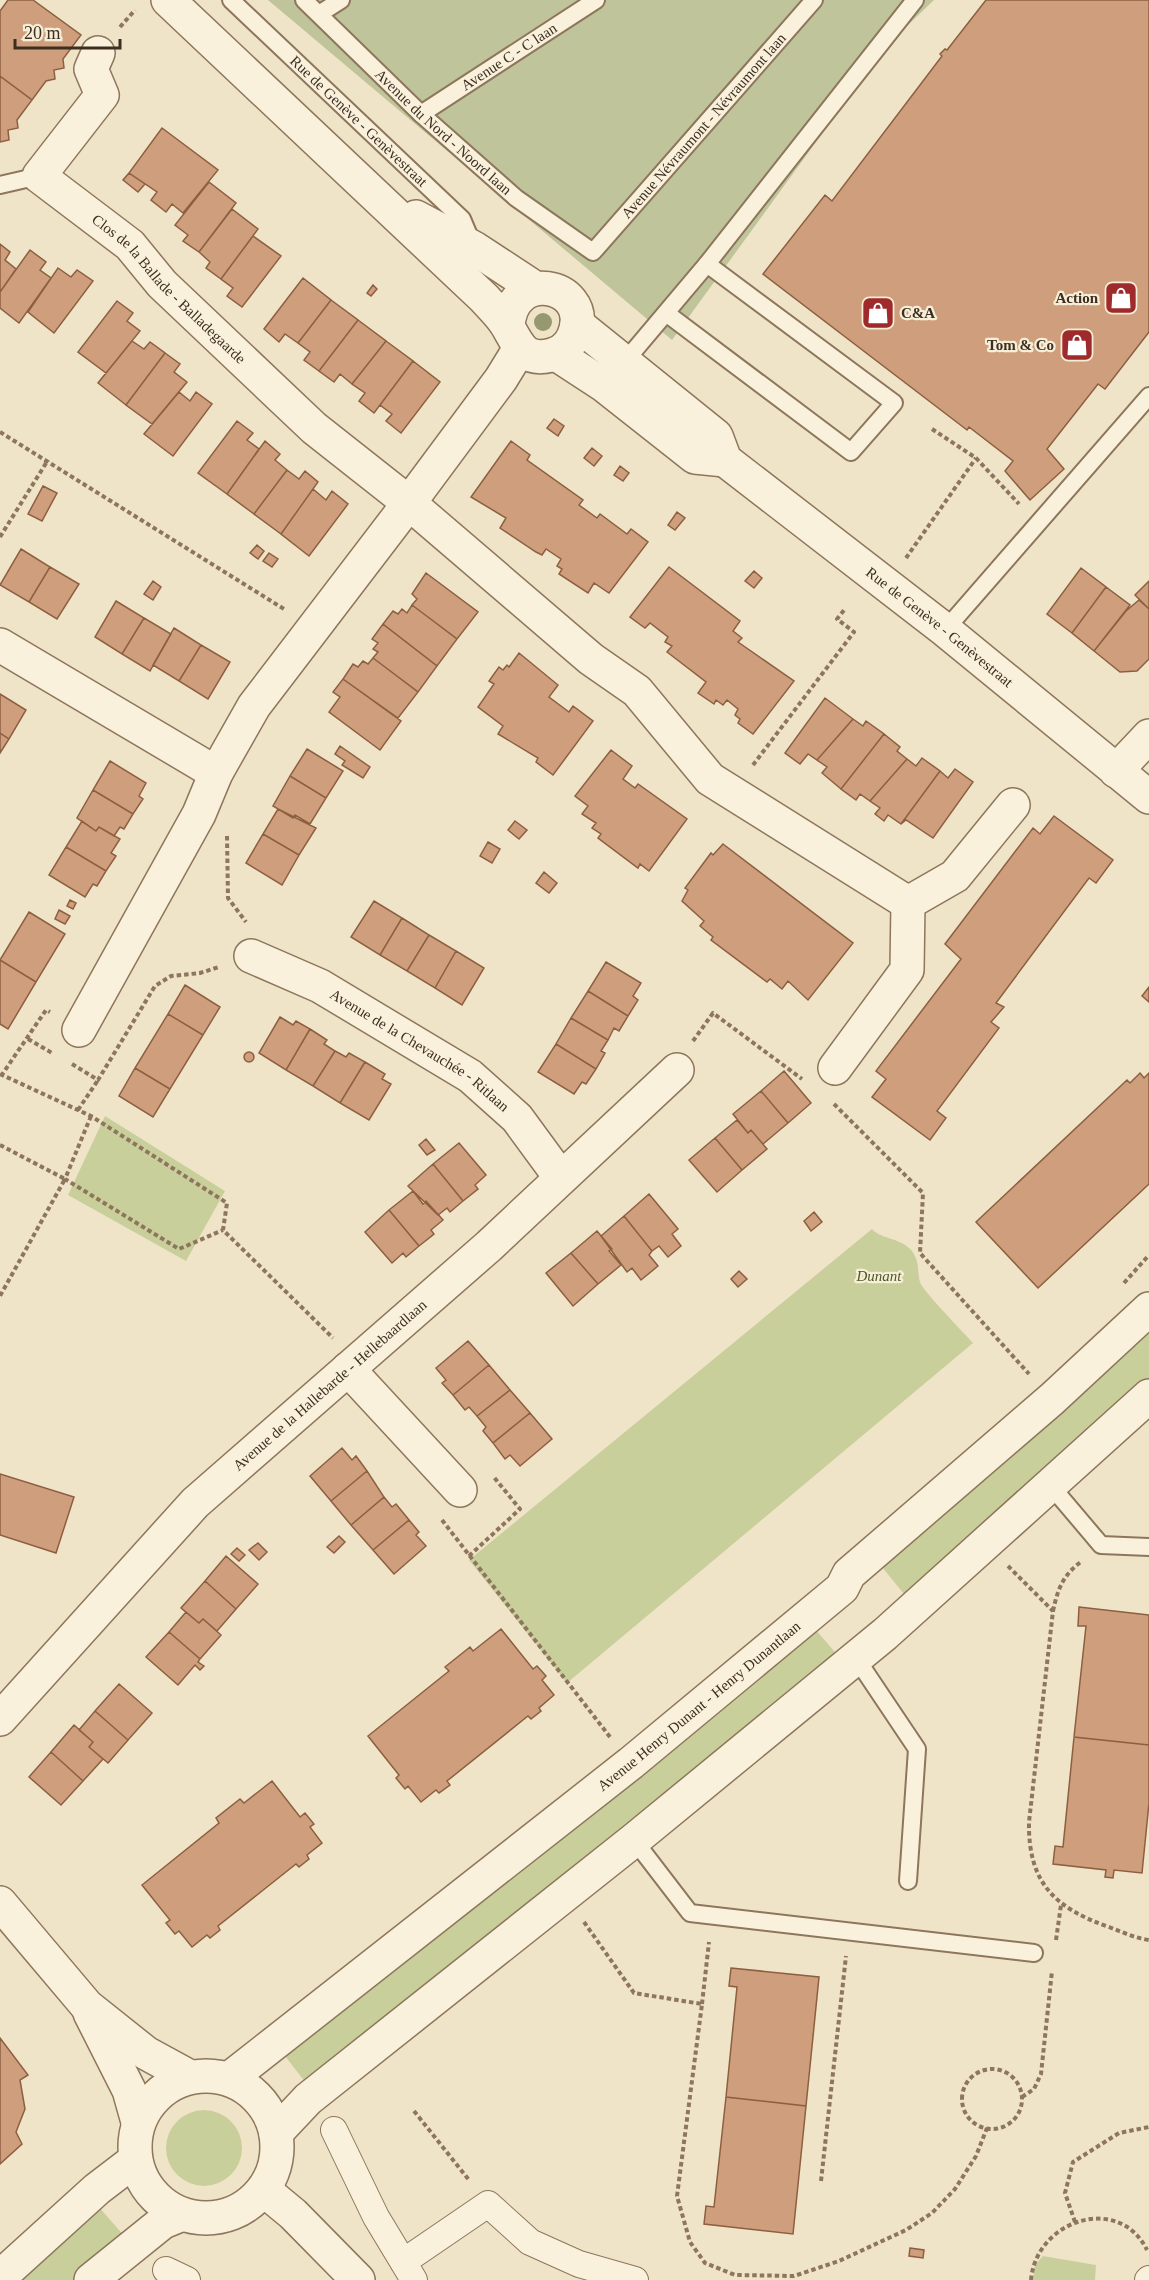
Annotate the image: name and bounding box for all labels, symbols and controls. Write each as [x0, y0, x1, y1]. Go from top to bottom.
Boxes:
scale bar [15, 12, 120, 50]
street label: Avenue C - C laan [458, 20, 560, 94]
text: 20 m [24, 23, 61, 43]
street label: Avenue Névraumont - Névraumont laan [618, 30, 789, 222]
street label: Rue de Genève - Genèvestraat [287, 52, 431, 190]
street label: Avenue du Nord - Noord laan [372, 66, 515, 198]
street label: Clos de la Ballade - Balladegaarde [89, 211, 249, 367]
shop icon: Action [1103, 280, 1139, 316]
place label: Action [1056, 290, 1099, 306]
shop icon: C&A [860, 295, 896, 331]
place label: C&A [901, 305, 935, 321]
shop icon: Tom & Co [1059, 327, 1095, 363]
place label: Tom & Co [987, 337, 1054, 353]
street label: Rue de Genève - Genèvestraat [863, 564, 1017, 691]
street label: Avenue de la Chevauchée - Ritlaan [327, 986, 513, 1115]
park label: Dunant [856, 1268, 902, 1284]
street label: Avenue de la Hallebarde - Hellebaardlaan [230, 1296, 430, 1474]
street label: Avenue Henry Dunant - Henry Dunantlaan [594, 1618, 804, 1794]

